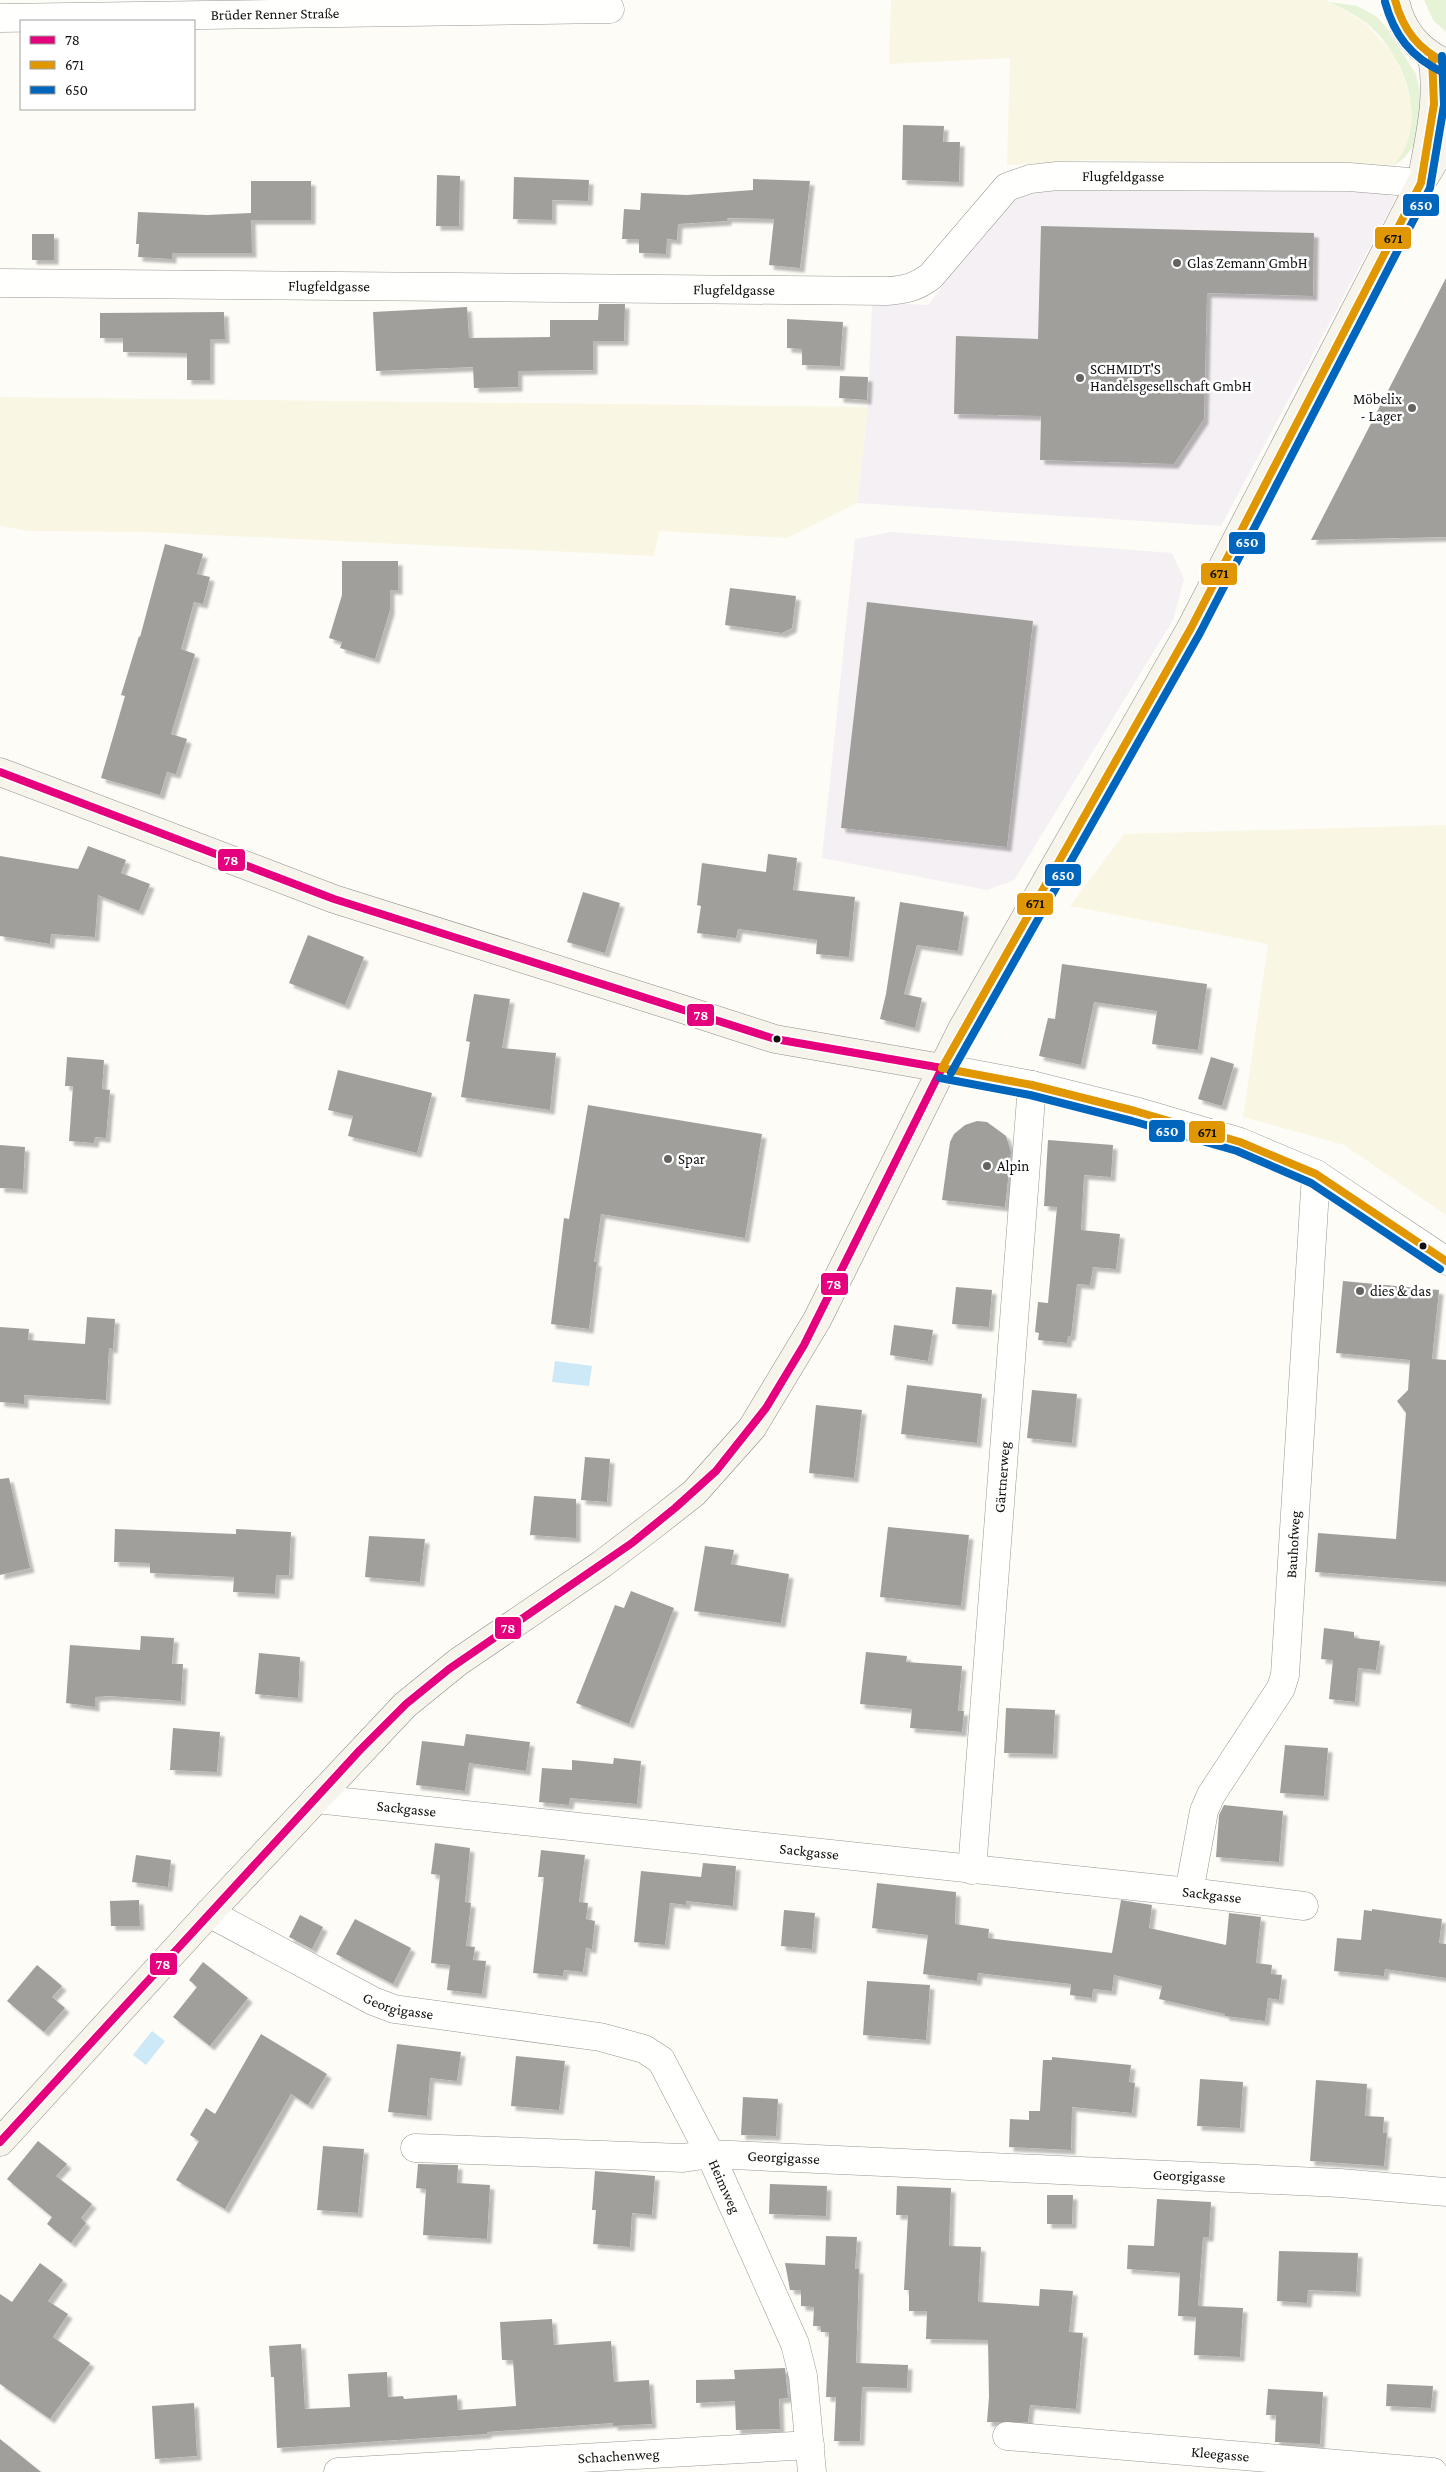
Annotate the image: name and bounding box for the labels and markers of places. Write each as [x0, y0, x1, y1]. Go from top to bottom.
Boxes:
place label: Glas Zemann GmbH [1187, 255, 1308, 271]
marker: Glas Zemann GmbH [1171, 257, 1183, 269]
place label: SCHMIDT'S Handelsgesellschaft GmbH [1090, 361, 1252, 395]
marker: SCHMIDT'S Handelsgesellschaft GmbH [1074, 372, 1086, 384]
place label: Möbelix - Lager [1353, 391, 1403, 425]
marker: Möbelix - Lager [1406, 402, 1418, 414]
unlabelled marker [772, 1034, 782, 1044]
place label: Spar [678, 1151, 706, 1168]
marker: Spar [662, 1153, 674, 1165]
place label: Alpin [997, 1158, 1029, 1175]
marker: Alpin [981, 1160, 993, 1172]
unlabelled marker [1418, 1241, 1428, 1251]
place label: dies & das [1370, 1283, 1431, 1299]
marker: dies & das [1354, 1285, 1366, 1297]

